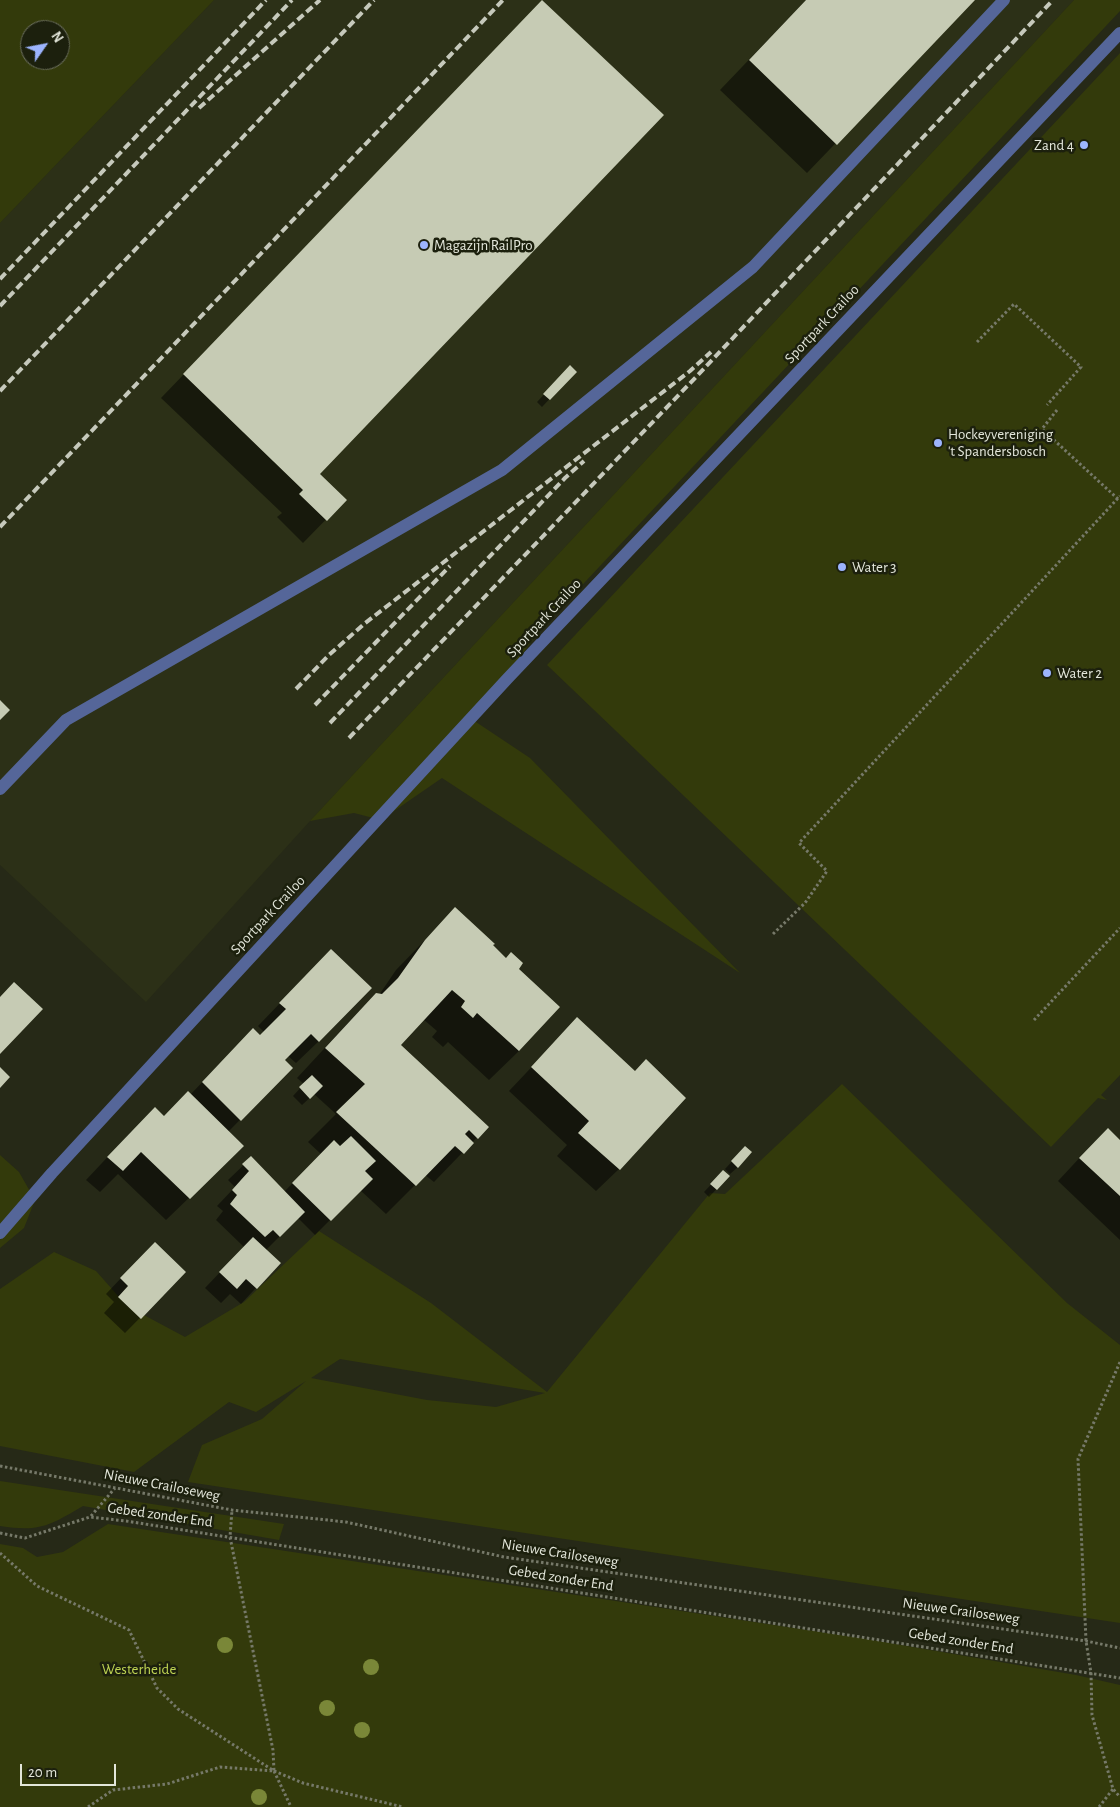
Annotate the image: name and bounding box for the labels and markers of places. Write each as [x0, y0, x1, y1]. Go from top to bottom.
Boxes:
place label: Zand 4 [1034, 136, 1074, 154]
marker: Zand 4 [1078, 139, 1090, 151]
place label: Magazijn RailPro [434, 236, 533, 254]
marker: Magazijn RailPro [418, 239, 430, 251]
place label: Hockeyvereniging 't Spandersbosch [948, 425, 1053, 460]
marker: Hockeyvereniging 't Spandersbosch [932, 437, 944, 449]
place label: Water 3 [852, 558, 897, 576]
marker: Water 3 [836, 561, 848, 573]
place label: Water 2 [1057, 664, 1102, 682]
marker: Water 2 [1041, 667, 1053, 679]

